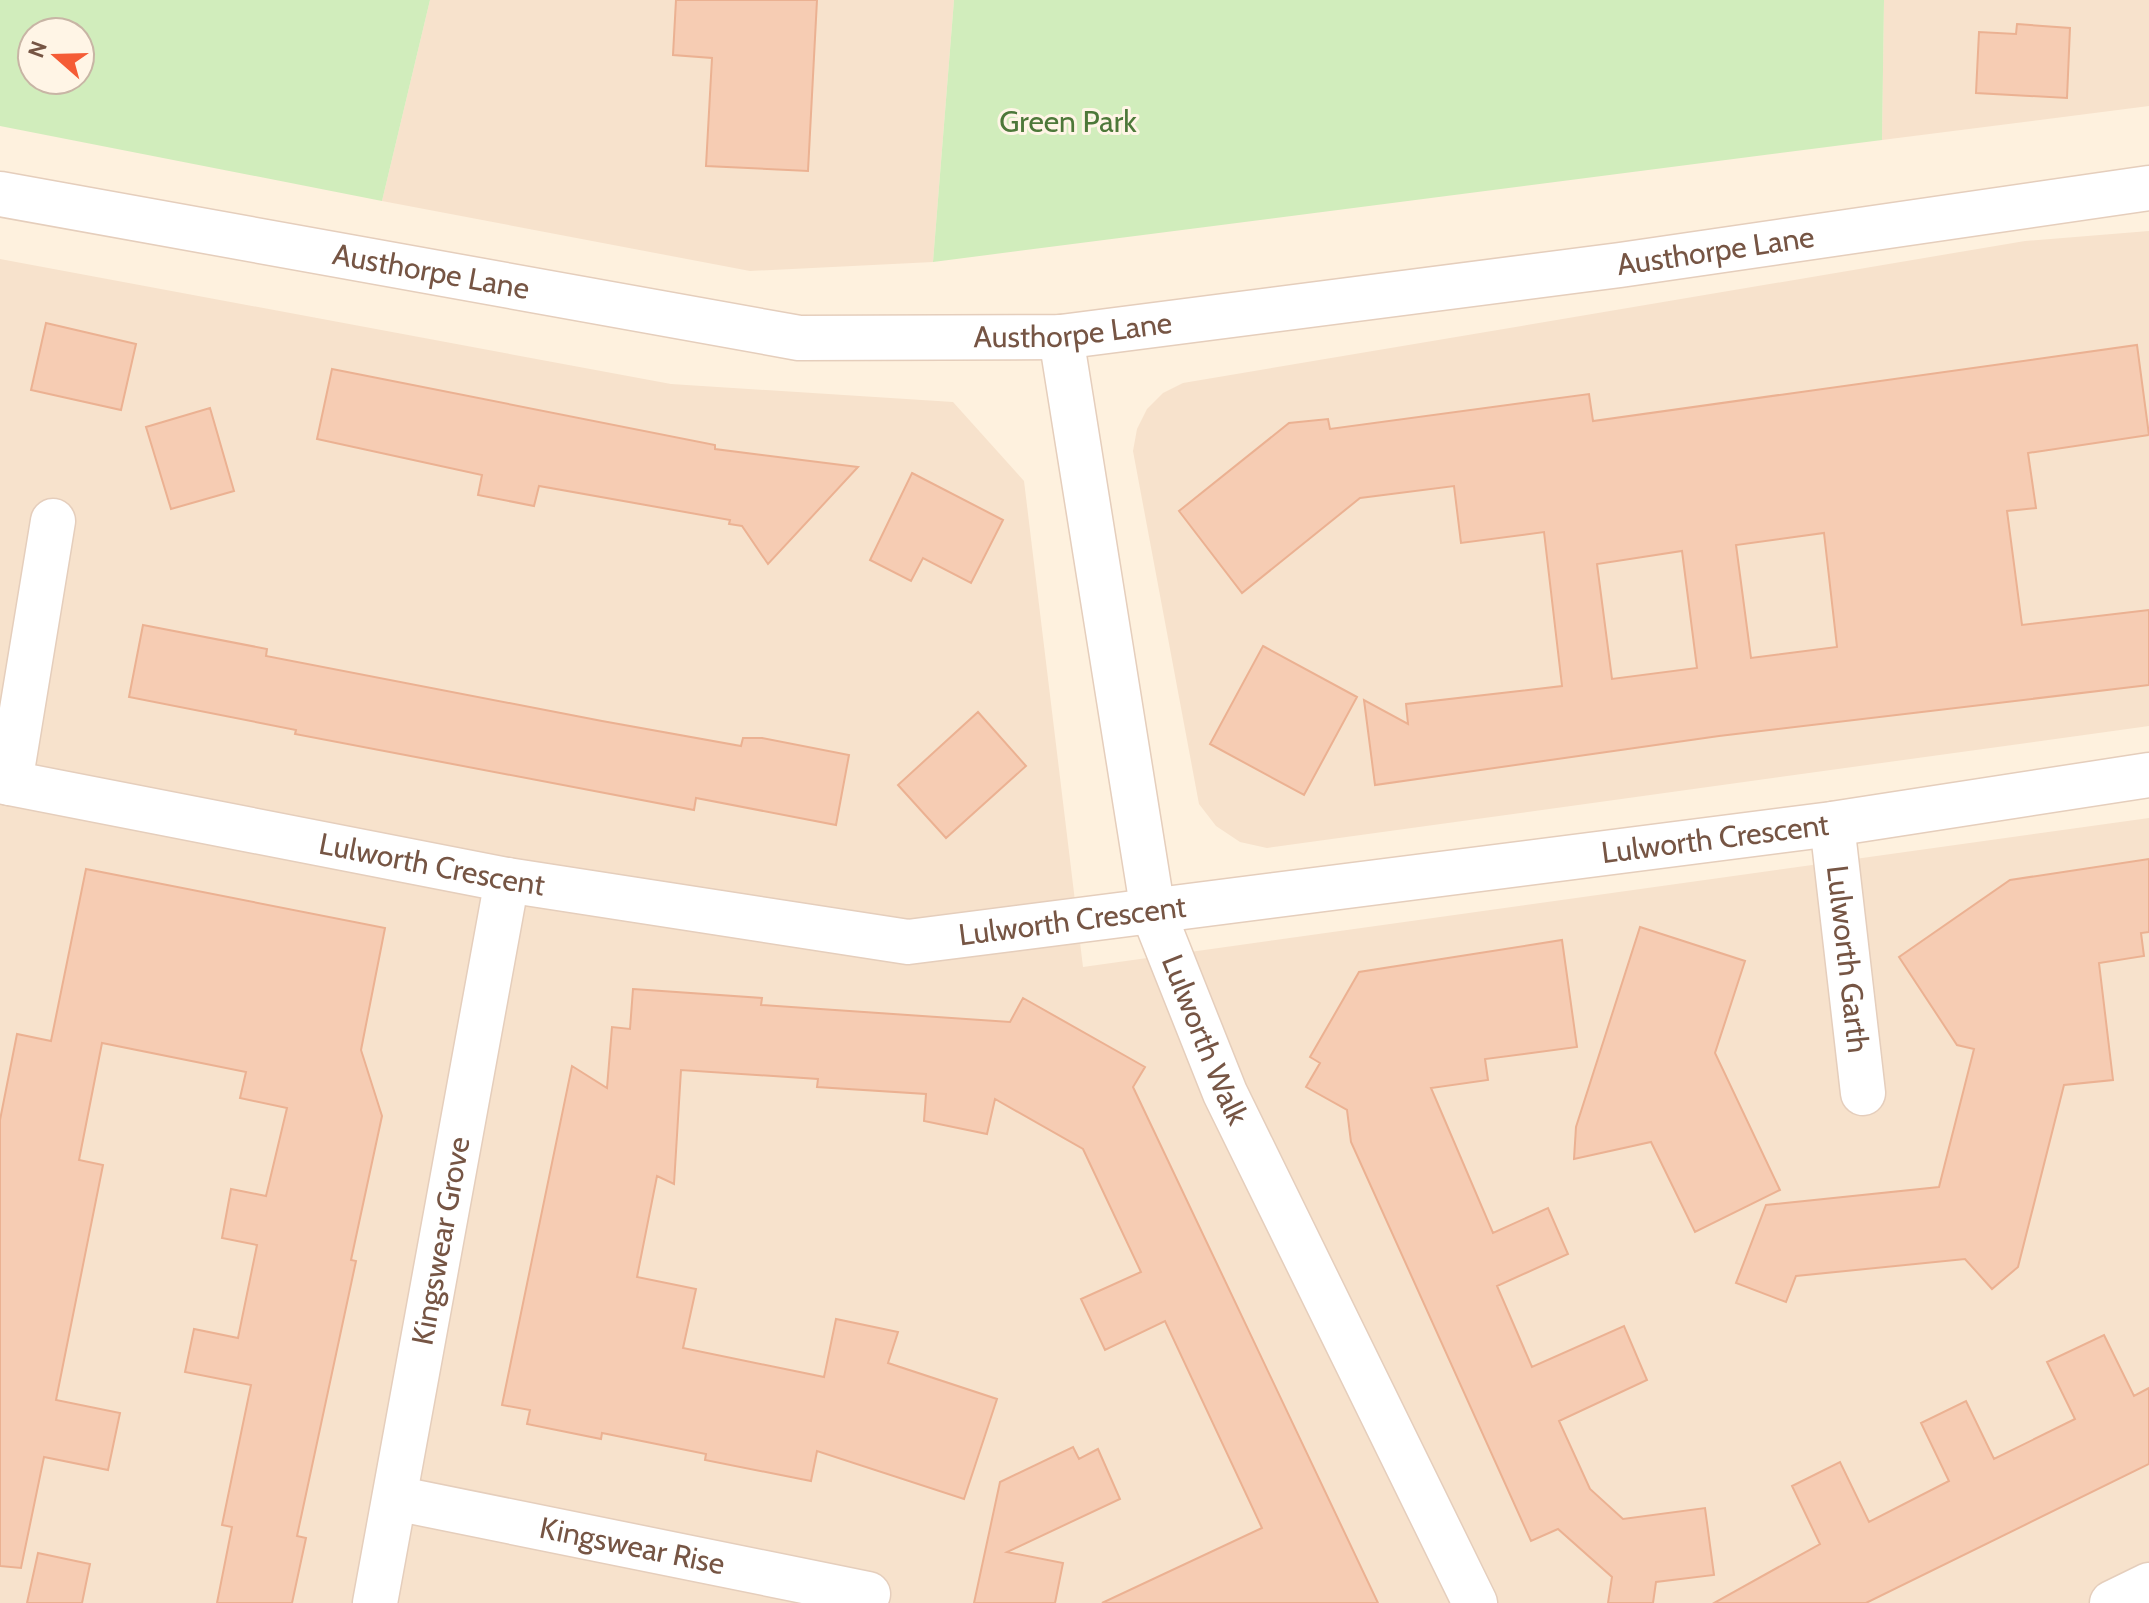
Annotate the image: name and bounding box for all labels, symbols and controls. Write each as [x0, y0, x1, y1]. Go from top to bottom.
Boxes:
north arrow [16, 16, 96, 96]
text: N [22, 37, 53, 61]
park label: Green Park [999, 103, 1137, 140]
street label: Austhorpe Lane [1614, 218, 1817, 283]
street label: Austhorpe Lane [330, 235, 532, 307]
street label: Austhorpe Lane [973, 304, 1174, 355]
street label: Lulworth Crescent [1599, 806, 1831, 871]
street label: Lulworth Crescent [316, 825, 547, 904]
street label: Lulworth Garth [1819, 863, 1877, 1055]
street label: Lulworth Crescent [956, 888, 1188, 953]
street label: Lulworth Walk [1154, 949, 1257, 1131]
street label: Kingswear Grove [403, 1134, 478, 1348]
street label: Kingswear Rise [536, 1509, 728, 1582]

